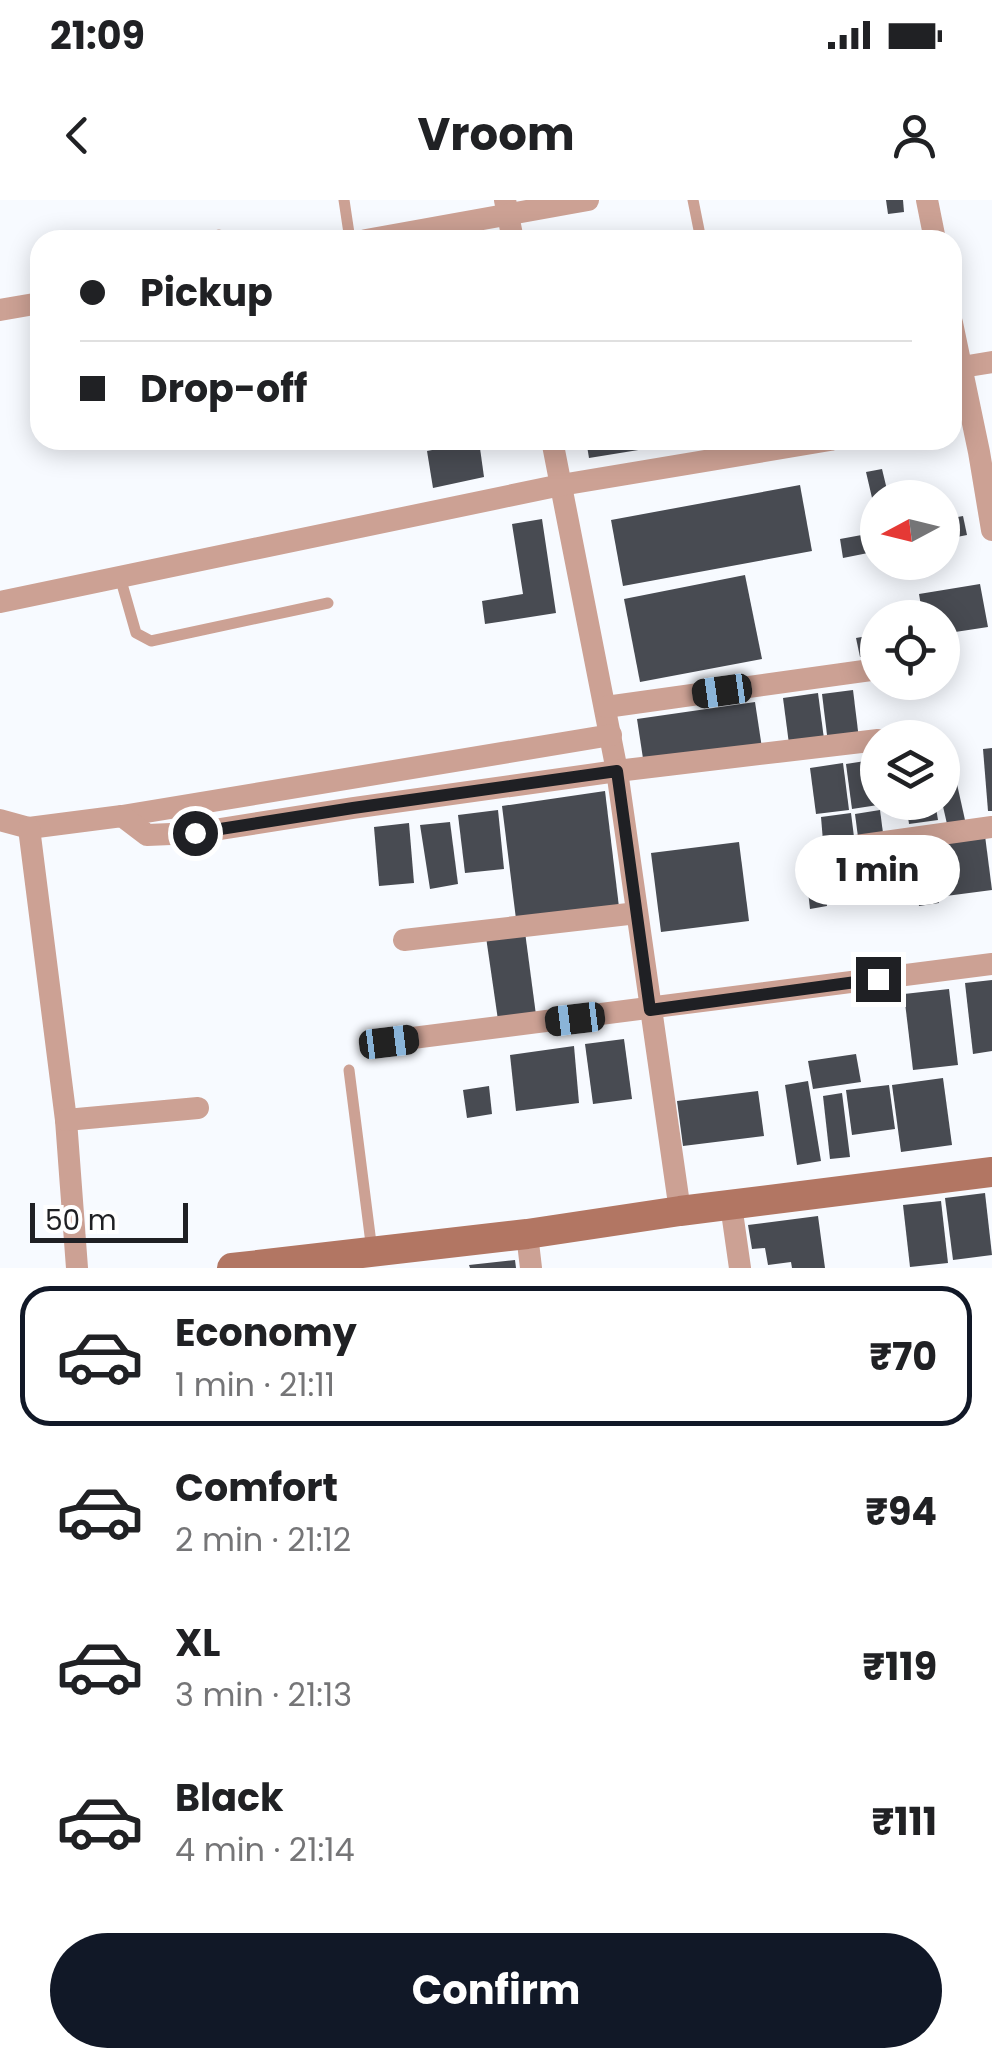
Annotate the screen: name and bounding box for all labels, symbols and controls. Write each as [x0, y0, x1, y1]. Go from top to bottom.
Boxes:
text: 21:09 [50, 9, 145, 62]
text: Vroom [417, 103, 575, 166]
icon: back [50, 108, 105, 163]
icon: person [887, 108, 942, 163]
text: Pickup [140, 266, 273, 319]
text: Drop-off [140, 362, 308, 415]
north arrow [860, 480, 960, 580]
map controls [860, 480, 960, 820]
button: locate [860, 600, 960, 700]
car [690, 672, 754, 710]
button: layers [860, 720, 960, 820]
route start [173, 811, 218, 856]
callout: 1 min [796, 834, 960, 904]
text: 1 min [836, 847, 919, 892]
route end [856, 957, 901, 1002]
car [543, 1000, 607, 1038]
car [357, 1023, 421, 1061]
scale bar [30, 1198, 188, 1242]
text: 50 m [45, 1201, 116, 1240]
text: Economy [175, 1306, 357, 1359]
icon: car [55, 1311, 145, 1401]
text: ₹70 [869, 1330, 937, 1383]
text: 1 min · 21:11 [175, 1362, 335, 1407]
text: Comfort [175, 1461, 338, 1514]
icon: car [55, 1466, 145, 1556]
text: ₹94 [865, 1485, 937, 1538]
text: 2 min · 21:12 [175, 1517, 351, 1562]
text: XL [175, 1616, 220, 1669]
icon: car [55, 1621, 145, 1711]
text: ₹119 [862, 1640, 937, 1693]
text: 3 min · 21:13 [175, 1672, 352, 1717]
text: Black [175, 1771, 284, 1824]
icon: car [55, 1776, 145, 1866]
text: ₹111 [871, 1795, 937, 1848]
text: 4 min · 21:14 [175, 1827, 355, 1872]
button: Confirm [50, 1933, 942, 2048]

